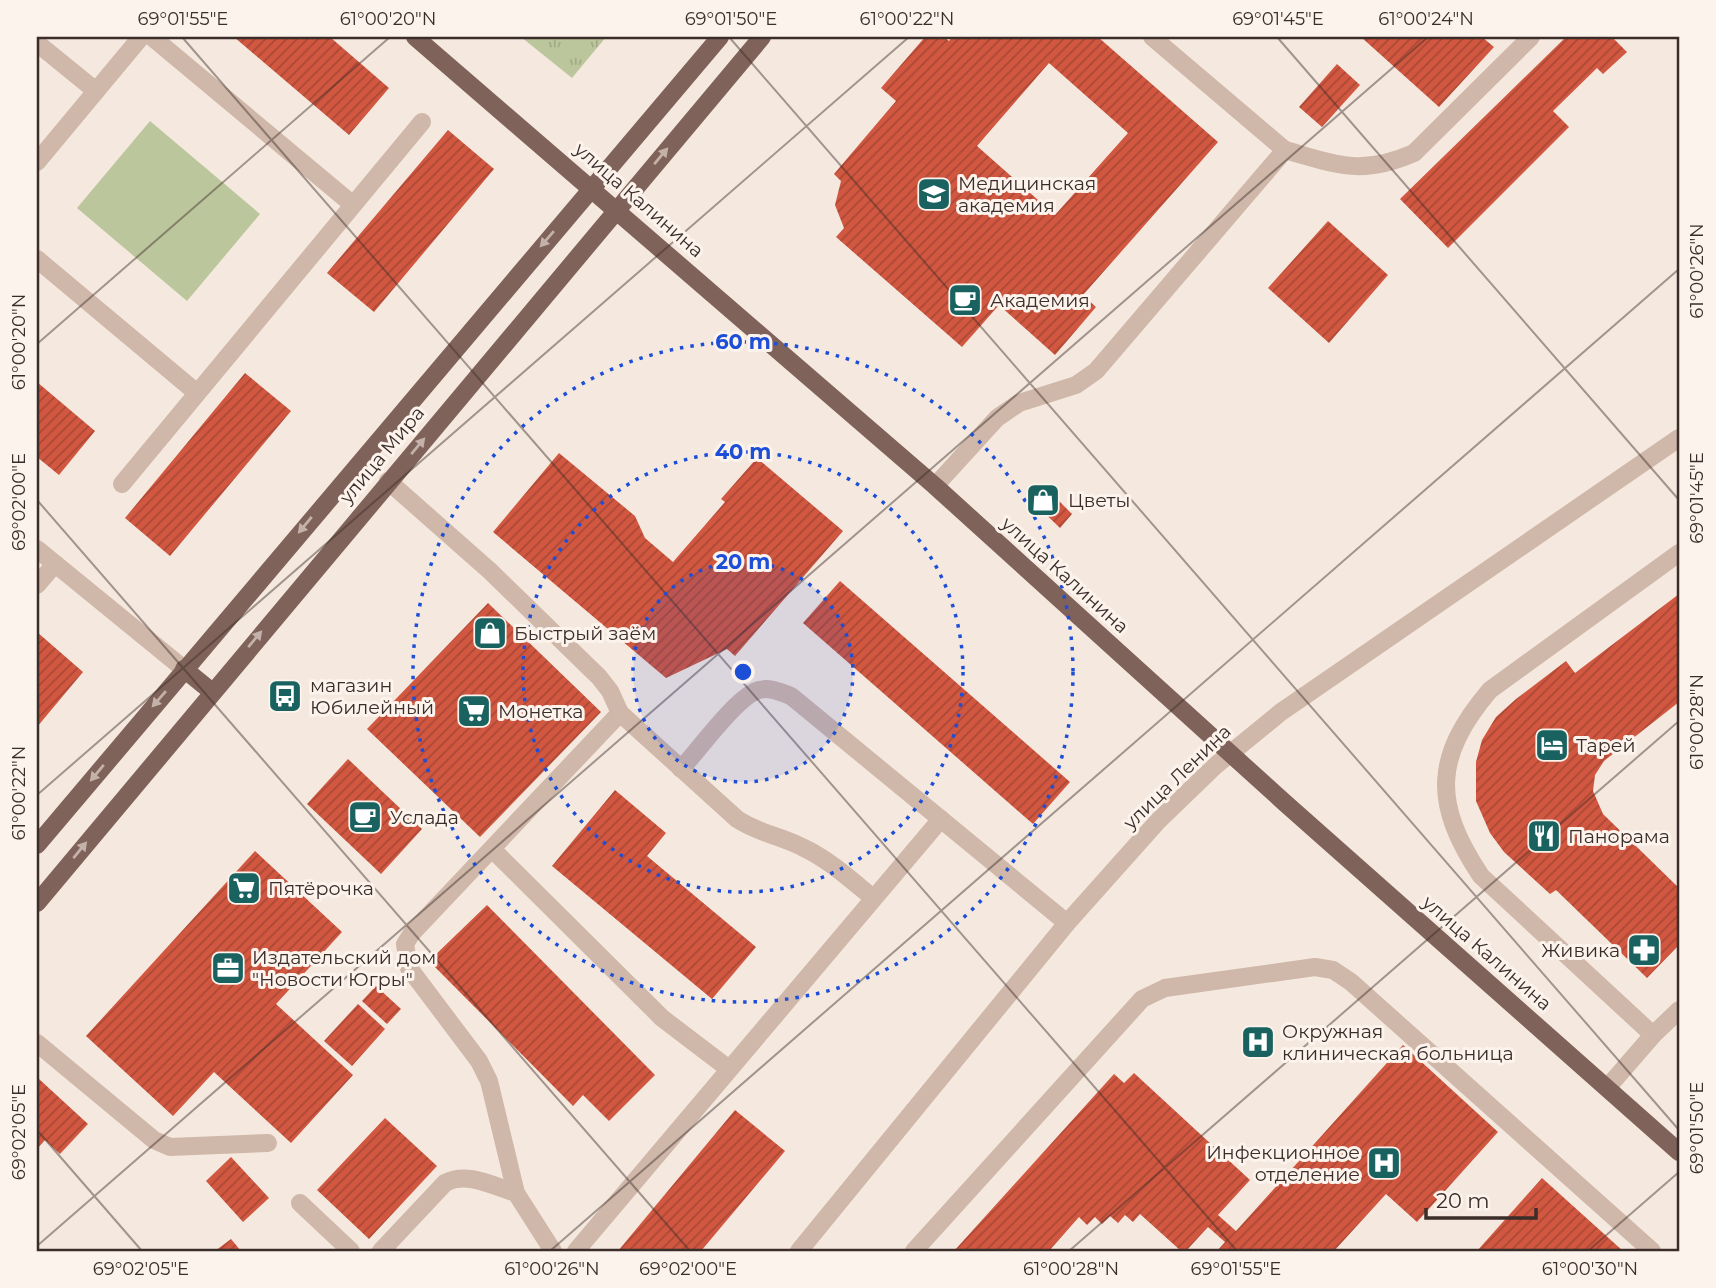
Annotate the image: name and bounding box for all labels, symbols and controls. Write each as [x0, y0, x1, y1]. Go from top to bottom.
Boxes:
text: 69°01'55"E [138, 8, 228, 30]
text: 61°00'20"N [340, 8, 436, 30]
text: 69°01'50"E [685, 8, 777, 30]
text: 61°00'22"N [860, 8, 954, 30]
text: 69°01'45"E [1232, 8, 1324, 30]
text: 61°00'24"N [1378, 8, 1474, 30]
street label: улица Калинина [569, 137, 708, 262]
one-way arrow [653, 148, 668, 165]
place label: Медицинская академия [958, 172, 1096, 217]
school or university icon: Медицинская академия [915, 175, 953, 213]
text: 61°00'26"N [1686, 223, 1708, 319]
one-way arrow [540, 230, 555, 247]
cafe icon: Академия [946, 281, 984, 319]
place label: Академия [990, 289, 1090, 312]
text: 61°00'20"N [8, 294, 30, 390]
text: 60 m [715, 329, 771, 354]
street label: улица Мира [334, 402, 429, 509]
one-way arrow [410, 437, 425, 454]
text: 40 m [715, 439, 771, 464]
text: 69°01'45"E [1686, 452, 1708, 544]
text: 69°02'00"E [8, 453, 30, 551]
shop icon: Цветы [1024, 481, 1062, 519]
place label: Цветы [1068, 489, 1130, 512]
street label: улица Калинина [996, 511, 1133, 638]
one-way arrow [297, 516, 313, 534]
text: 20 m [716, 549, 770, 574]
shop icon: Быстрый заём [471, 614, 509, 652]
place label: Быстрый заём [514, 622, 656, 645]
one-way arrow [248, 630, 263, 648]
centre of rings [731, 660, 755, 684]
place label: магазин Юбилейный [310, 674, 434, 719]
text: 61°00'28"N [1686, 674, 1708, 770]
bus stop icon: магазин Юбилейный [266, 677, 304, 715]
one-way arrow [151, 690, 167, 708]
supermarket icon: Монетка [455, 692, 493, 730]
place label: Монетка [498, 700, 583, 723]
street label: улица Ленина [1118, 720, 1236, 835]
hotel icon: Тарей [1533, 726, 1571, 764]
place label: Тарей [1576, 734, 1636, 757]
text: 61°00'22"N [8, 746, 30, 840]
one-way arrow [90, 764, 105, 781]
cafe icon: Услада [346, 798, 384, 836]
place label: Услада [390, 806, 459, 829]
restaurant icon: Панорама [1525, 817, 1563, 855]
place label: Панорама [1568, 825, 1670, 848]
one-way arrow [72, 841, 88, 859]
supermarket icon: Пятёрочка [225, 869, 263, 907]
place label: Пятёрочка [268, 877, 374, 900]
street label: улица Калинина [1417, 890, 1556, 1015]
pharmacy icon: Живика [1625, 931, 1663, 969]
place label: Живика [1541, 939, 1620, 962]
place label: Издательский дом "Новости Югры" [252, 946, 436, 991]
office icon: Издательский дом "Новости Югры" [209, 949, 247, 987]
place label: Окружная клиническая больница [1282, 1020, 1513, 1065]
hospital icon: Окружная клиническая больница [1239, 1023, 1277, 1061]
text: 69°01'50"E [1686, 1082, 1708, 1174]
text: 69°02'05"E [8, 1084, 30, 1180]
place label: Инфекционное отделение [1206, 1141, 1360, 1186]
hospital icon: Инфекционное отделение [1365, 1144, 1403, 1182]
scale bar [1426, 1176, 1536, 1220]
text: 20 m [1436, 1188, 1490, 1213]
text: 69°02'05"E [93, 1258, 189, 1280]
text: 61°00'26"N [504, 1258, 600, 1280]
text: 69°02'00"E [639, 1258, 737, 1280]
text: 61°00'28"N [1023, 1258, 1119, 1280]
text: 69°01'55"E [1191, 1258, 1281, 1280]
text: 61°00'30"N [1542, 1258, 1638, 1280]

